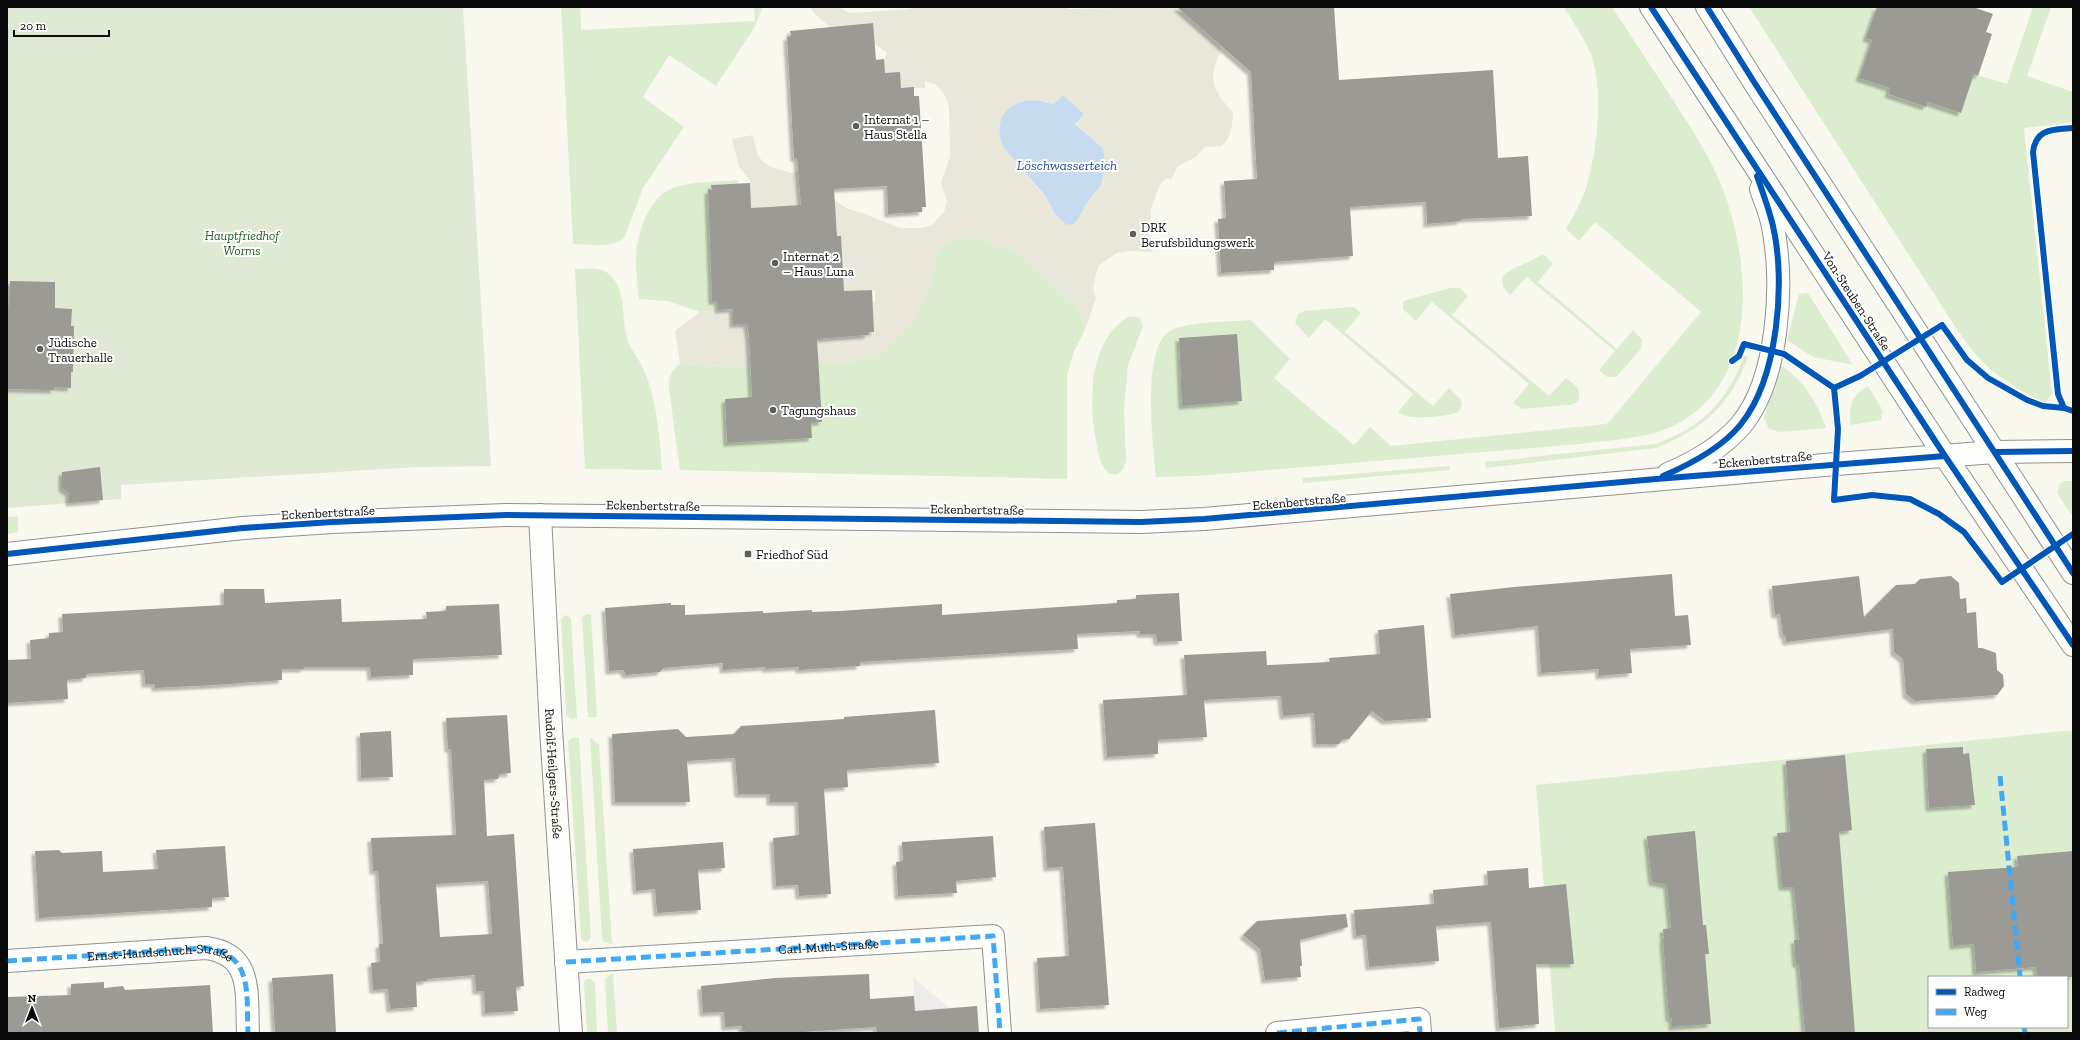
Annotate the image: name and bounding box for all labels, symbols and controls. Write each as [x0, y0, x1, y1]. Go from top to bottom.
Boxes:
scale bar [14, 12, 109, 38]
text: 20 m [20, 19, 47, 33]
place label: Internat 1 – Haus Stella [864, 112, 930, 142]
marker: Internat 1 – Haus Stella [851, 121, 861, 131]
water label: Löschwasserteich [1017, 157, 1117, 174]
place label: DRK Berufsbildungswerk [1141, 220, 1255, 250]
park label: Hauptfriedhof Worms [205, 228, 281, 258]
marker: DRK Berufsbildungswerk [1128, 229, 1138, 239]
street label: Von-Steuben-Straße [1819, 248, 1894, 353]
place label: Internat 2 – Haus Luna [783, 249, 855, 279]
marker: Internat 2 – Haus Luna [770, 258, 780, 268]
place label: Jüdische Trauerhalle [48, 335, 113, 365]
marker: Jüdische Trauerhalle [35, 344, 45, 354]
place label: Tagungshaus [781, 403, 856, 418]
marker: Tagungshaus [768, 405, 778, 415]
street label: Eckenbertstraße [1718, 448, 1812, 471]
street label: Eckenbertstraße [1252, 490, 1346, 513]
street label: Eckenbertstraße [606, 497, 700, 514]
street label: Eckenbertstraße [930, 501, 1024, 518]
street label: Eckenbertstraße [281, 503, 375, 522]
place label: Friedhof Süd [756, 547, 828, 562]
marker: Friedhof Süd [743, 549, 753, 559]
street label: Rudolf-Heilgers-Straße [542, 708, 565, 839]
street label: Carl-Muth-Straße [778, 936, 879, 957]
street label: Ernst-Handschuch-Straße [86, 941, 236, 965]
legend [1928, 976, 2068, 1028]
text: Radweg [1964, 985, 2005, 999]
north arrow [12, 988, 52, 1028]
text: N [28, 992, 37, 1005]
text: Weg [1964, 1005, 1987, 1019]

